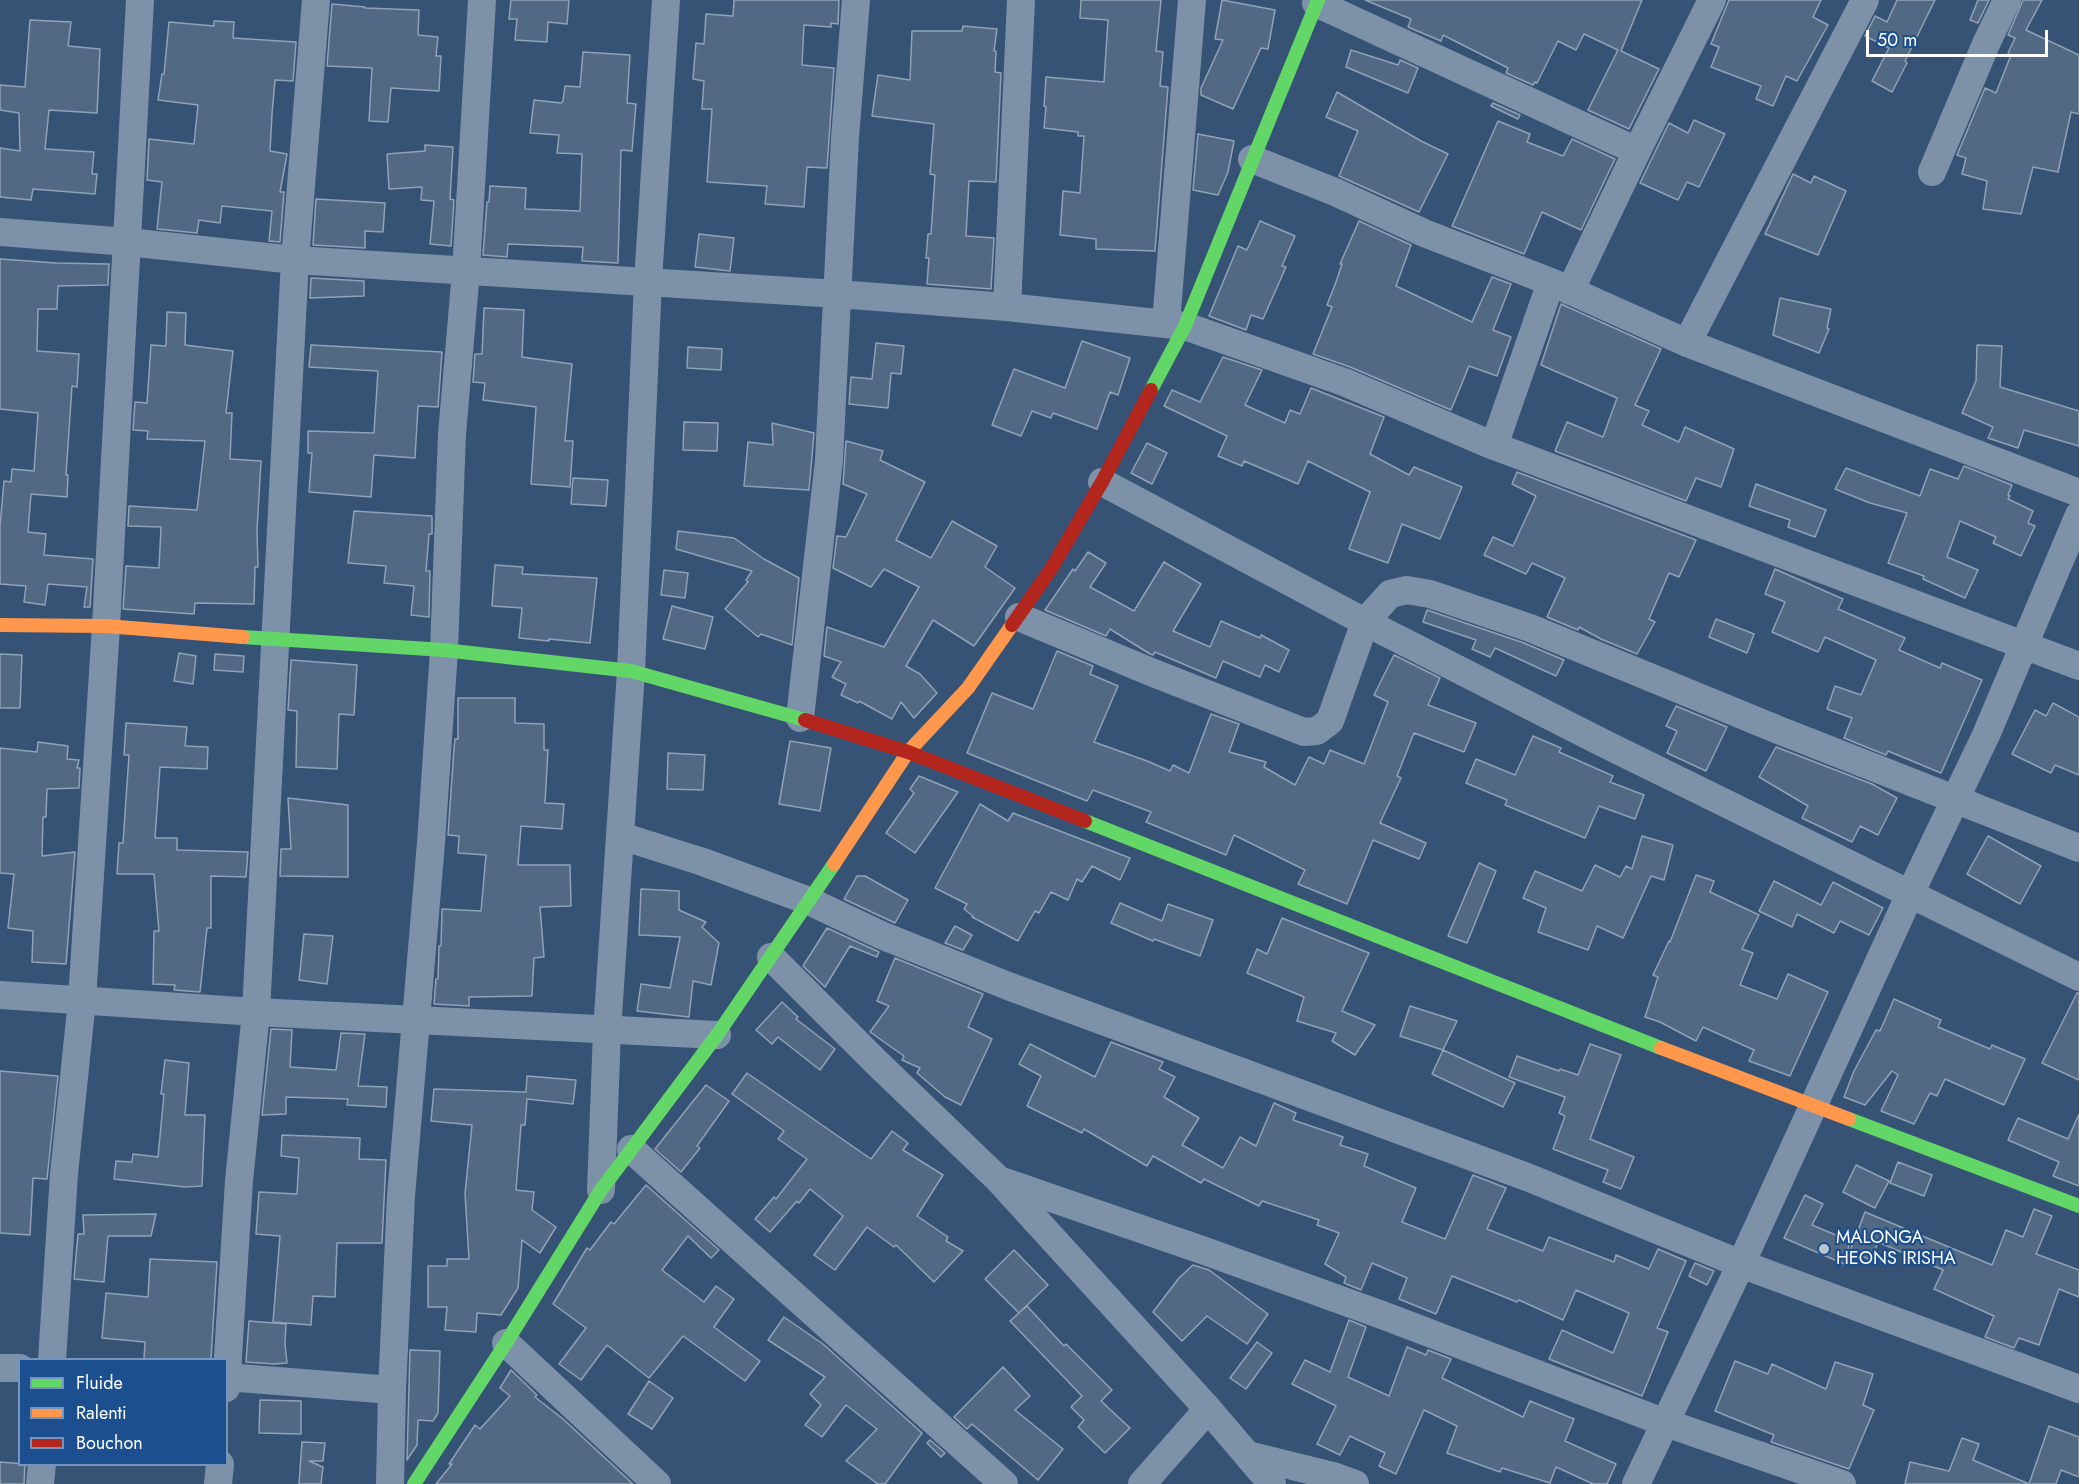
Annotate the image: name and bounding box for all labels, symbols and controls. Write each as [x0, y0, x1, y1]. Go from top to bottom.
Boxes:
scale bar [1869, 18, 2050, 56]
text: 50 m [1877, 27, 1917, 53]
place label: MALONGA HEONS IRISHA [1836, 1228, 1956, 1270]
marker: MALONGA HEONS IRISHA [1817, 1242, 1831, 1256]
legend [18, 1358, 228, 1466]
text: Fluide [76, 1370, 123, 1396]
text: Ralenti [76, 1400, 127, 1426]
text: Bouchon [76, 1430, 143, 1456]

